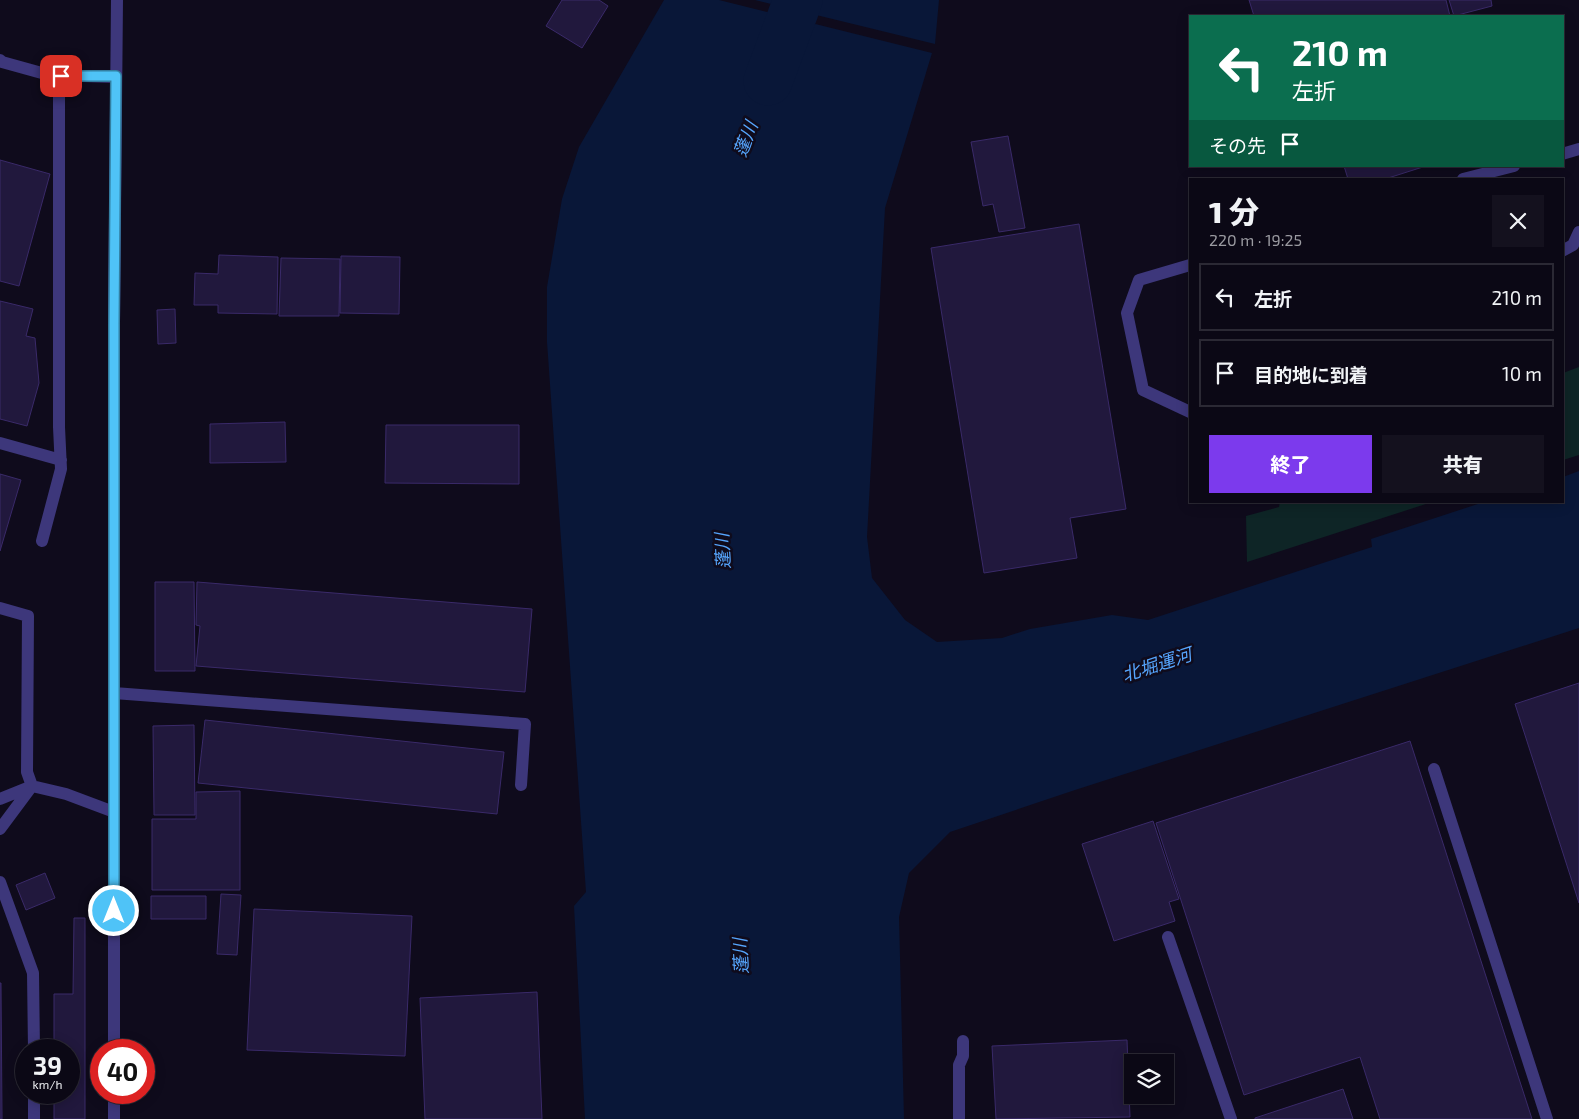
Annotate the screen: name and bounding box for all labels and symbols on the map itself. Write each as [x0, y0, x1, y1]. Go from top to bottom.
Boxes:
pin [40, 55, 82, 97]
water label: 蓬川 [728, 116, 763, 159]
water label: 蓬川 [710, 531, 734, 570]
water label: 北堀運河 [1119, 642, 1197, 686]
position arrow [87, 884, 139, 936]
water label: 蓬川 [728, 936, 752, 975]
speed limit sign: 40 [90, 1039, 155, 1104]

